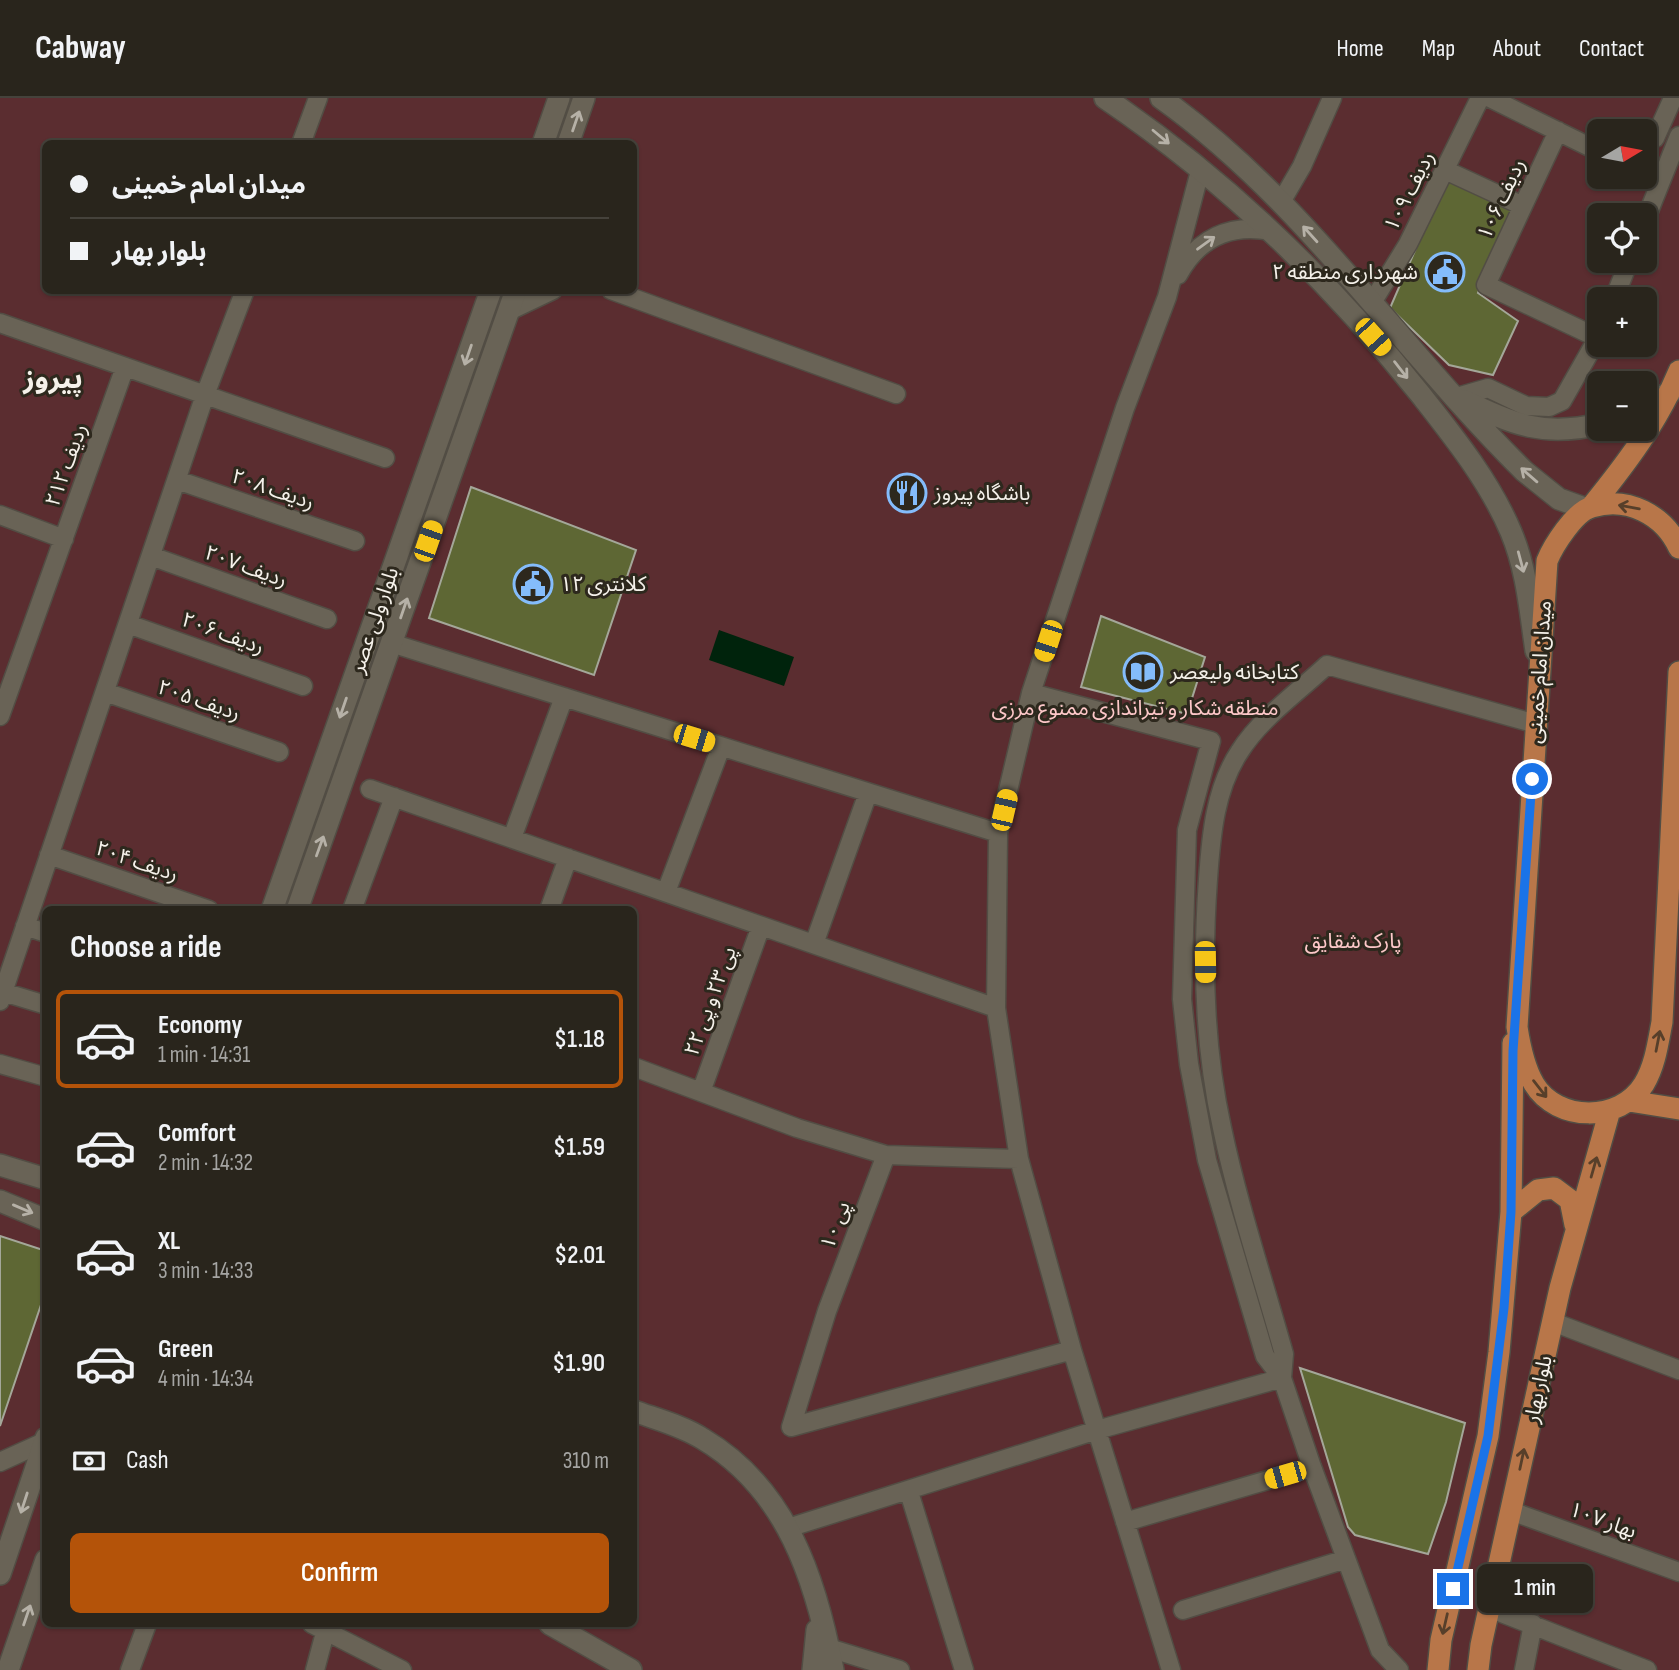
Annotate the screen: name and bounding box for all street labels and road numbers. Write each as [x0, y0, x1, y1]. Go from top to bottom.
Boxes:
street label: ردیف ۱۰۹ [1379, 147, 1440, 235]
street label: ردیف ۱۰۶ [1472, 155, 1531, 243]
street label: ردیف ۲۱۲ [40, 421, 93, 510]
street label: ردیف ۲۰۸ [228, 464, 317, 515]
street label: ردیف ۲۰۷ [201, 540, 290, 593]
street label: بلوار ولی عصر [344, 564, 404, 677]
street label: میدان امام خمینی [1522, 600, 1560, 745]
street label: ردیف ۲۰۶ [178, 607, 267, 660]
street label: ردیف ۲۰۵ [154, 675, 243, 726]
street label: ردیف ۲۰۴ [92, 836, 181, 887]
street label: پی ۲۳ و پی ۲۲ [679, 943, 742, 1059]
street label: پی ۱۰ [815, 1198, 856, 1253]
street label: بلوار بهار [1519, 1353, 1558, 1426]
street label: بهار ۱۰۷ [1566, 1497, 1640, 1544]

